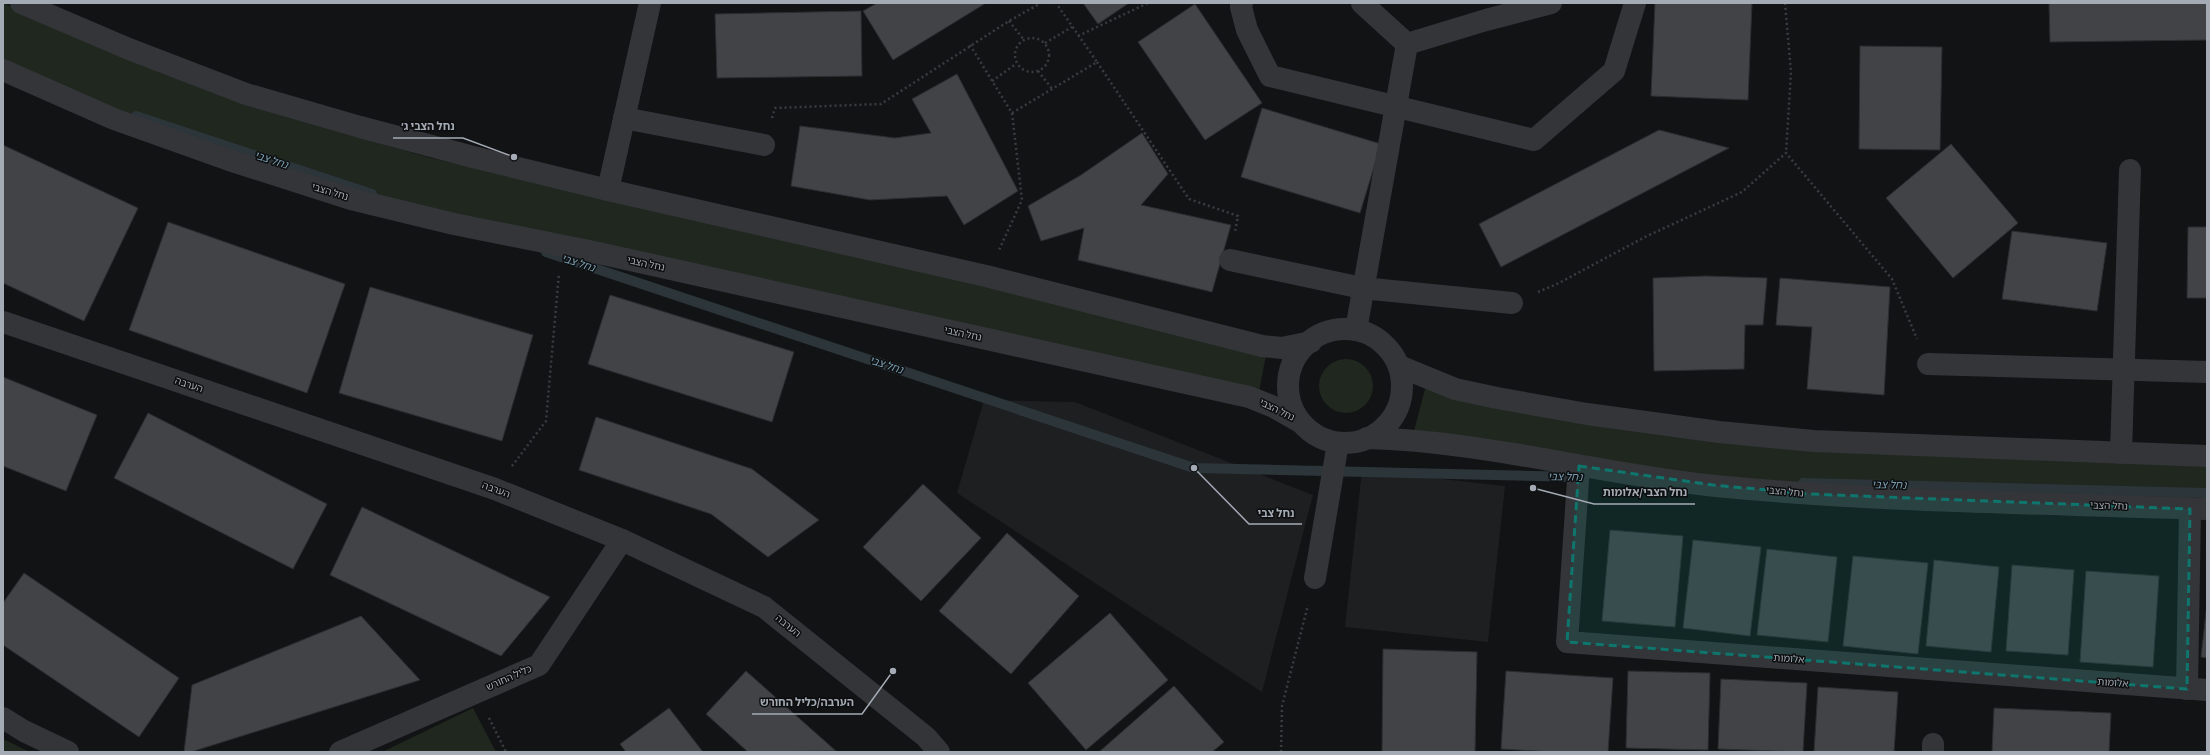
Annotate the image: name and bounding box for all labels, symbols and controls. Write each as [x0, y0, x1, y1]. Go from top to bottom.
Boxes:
callout: נחל הצבי ג׳ [393, 115, 463, 138]
text: נחל הצבי ג׳ [401, 119, 455, 134]
water label: נחל צבי [252, 147, 291, 173]
street label: נחל הצבי [310, 180, 350, 204]
water label: נחל צבי [559, 250, 598, 276]
street label: נחל הצבי [626, 253, 666, 275]
street label: נחל הצבי [943, 323, 983, 345]
water label: נחל צבי [867, 352, 906, 378]
street label: הערבה [173, 374, 205, 396]
street label: נחל הצבי [1257, 395, 1297, 425]
water label: נחל צבי [1547, 469, 1583, 485]
water label: נחל צבי [1871, 477, 1907, 493]
street label: הערבה [480, 478, 512, 502]
callout: נחל הצבי/אלומות [1594, 481, 1695, 504]
street label: נחל הצבי [1766, 483, 1805, 501]
text: נחל הצבי/אלומות [1603, 485, 1687, 500]
street label: נחל הצבי [2090, 498, 2128, 514]
callout: נחל צבי [1249, 501, 1302, 524]
text: נחל צבי [1258, 506, 1294, 521]
street label: הערבה [772, 611, 804, 641]
street label: אלומות [1773, 651, 1805, 667]
street label: כליל החורש [484, 662, 534, 694]
street label: אלומות [2097, 675, 2129, 691]
callout: הערבה/כליל החורש [752, 691, 862, 714]
text: הערבה/כליל החורש [760, 695, 854, 710]

